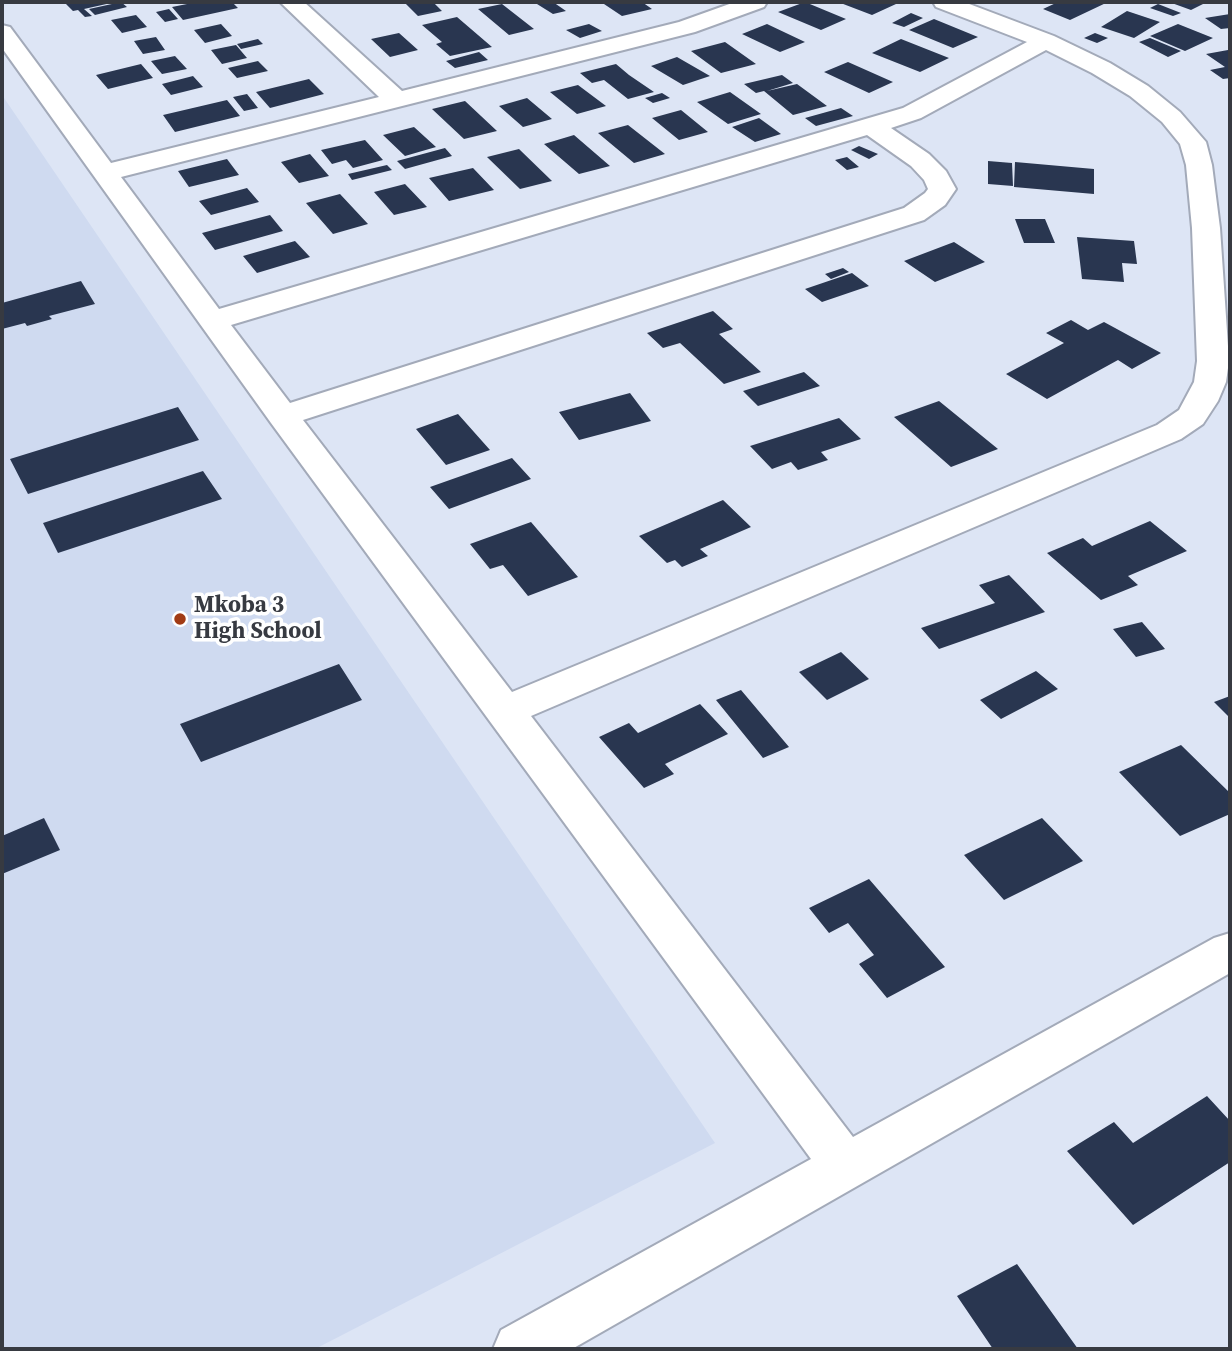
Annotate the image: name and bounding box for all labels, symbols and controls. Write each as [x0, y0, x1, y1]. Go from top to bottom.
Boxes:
place label: Mkoba 3 High School [194, 592, 322, 646]
marker: Mkoba 3 High School [172, 611, 188, 627]

